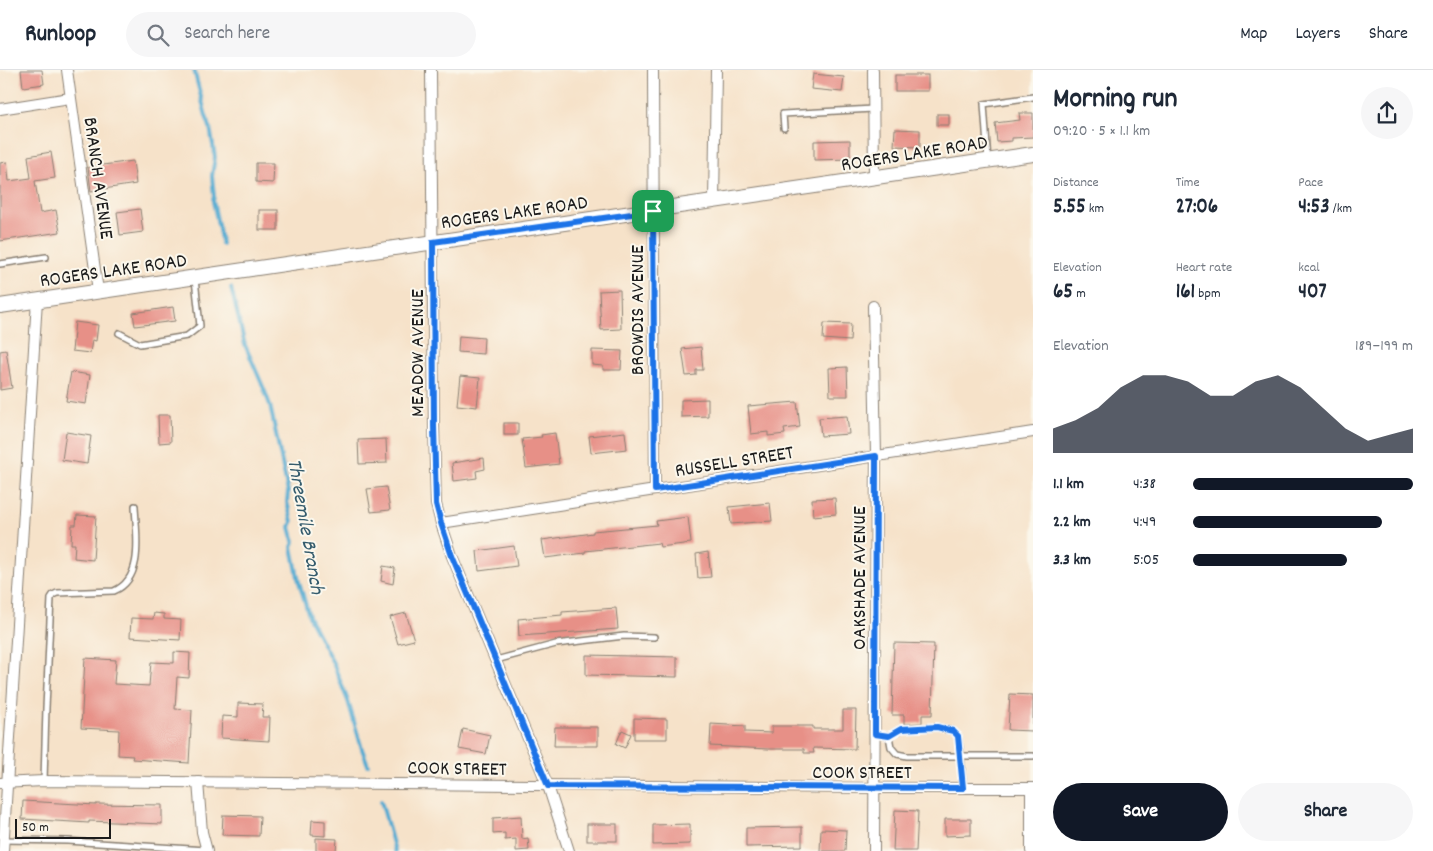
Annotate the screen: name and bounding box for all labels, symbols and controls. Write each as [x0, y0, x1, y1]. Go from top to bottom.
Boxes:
search box [126, 12, 476, 57]
text: Runloop [25, 18, 96, 52]
icon: search [144, 21, 172, 49]
text: Search here [184, 21, 270, 48]
text: Map [1240, 22, 1267, 47]
text: Layers [1295, 22, 1341, 47]
text: Share [1369, 22, 1408, 47]
text: Morning run [1053, 81, 1177, 121]
button: share [1361, 87, 1413, 139]
street label: BRANCH AVENUE [75, 116, 119, 241]
text: 09:20 · 5 × 1.1 km [1053, 120, 1150, 143]
street label: ROGERS LAKE ROAD [839, 130, 990, 180]
text: Distance [1053, 173, 1099, 193]
text: Time [1176, 173, 1200, 193]
text: Pace [1298, 173, 1323, 193]
street label: ROGERS LAKE ROAD [439, 190, 590, 238]
pin [632, 190, 674, 232]
text: 5.55 [1053, 193, 1086, 223]
text: 27:06 [1176, 193, 1218, 223]
text: 4:53 [1298, 193, 1330, 223]
icon: arrive [639, 197, 667, 225]
text: km [1086, 199, 1104, 219]
text: /km [1330, 199, 1352, 219]
street label: BROWDIS AVENUE [625, 245, 653, 375]
street label: ROGERS LAKE ROAD [38, 248, 189, 296]
text: Elevation [1053, 258, 1102, 278]
text: Heart rate [1176, 258, 1232, 278]
text: kcal [1298, 258, 1320, 278]
text: 65 [1053, 278, 1073, 308]
text: 161 [1176, 278, 1195, 308]
text: 407 [1298, 278, 1327, 308]
text: m [1073, 284, 1086, 304]
text: bpm [1195, 284, 1221, 304]
street label: MEADOW AVENUE [405, 289, 433, 417]
text: Elevation [1053, 335, 1109, 358]
text: 189–199 m [1355, 335, 1413, 358]
street label: RUSSELL STREET [673, 440, 796, 486]
water label: Threemile Branch [277, 456, 331, 598]
text: 1.1 km [1053, 473, 1084, 496]
text: 4:38 [1133, 473, 1156, 496]
street label: OAKSHADE AVENUE [847, 506, 875, 650]
text: 2.2 km [1053, 511, 1091, 534]
text: 4:49 [1133, 511, 1156, 534]
text: 3.3 km [1053, 549, 1091, 572]
text: 5:05 [1133, 549, 1159, 572]
street label: COOK STREET [407, 755, 507, 785]
street label: COOK STREET [812, 760, 912, 788]
button: Save [1053, 783, 1228, 841]
button: Share [1238, 783, 1413, 841]
scale bar [15, 816, 111, 839]
text: 50 m [22, 818, 49, 838]

